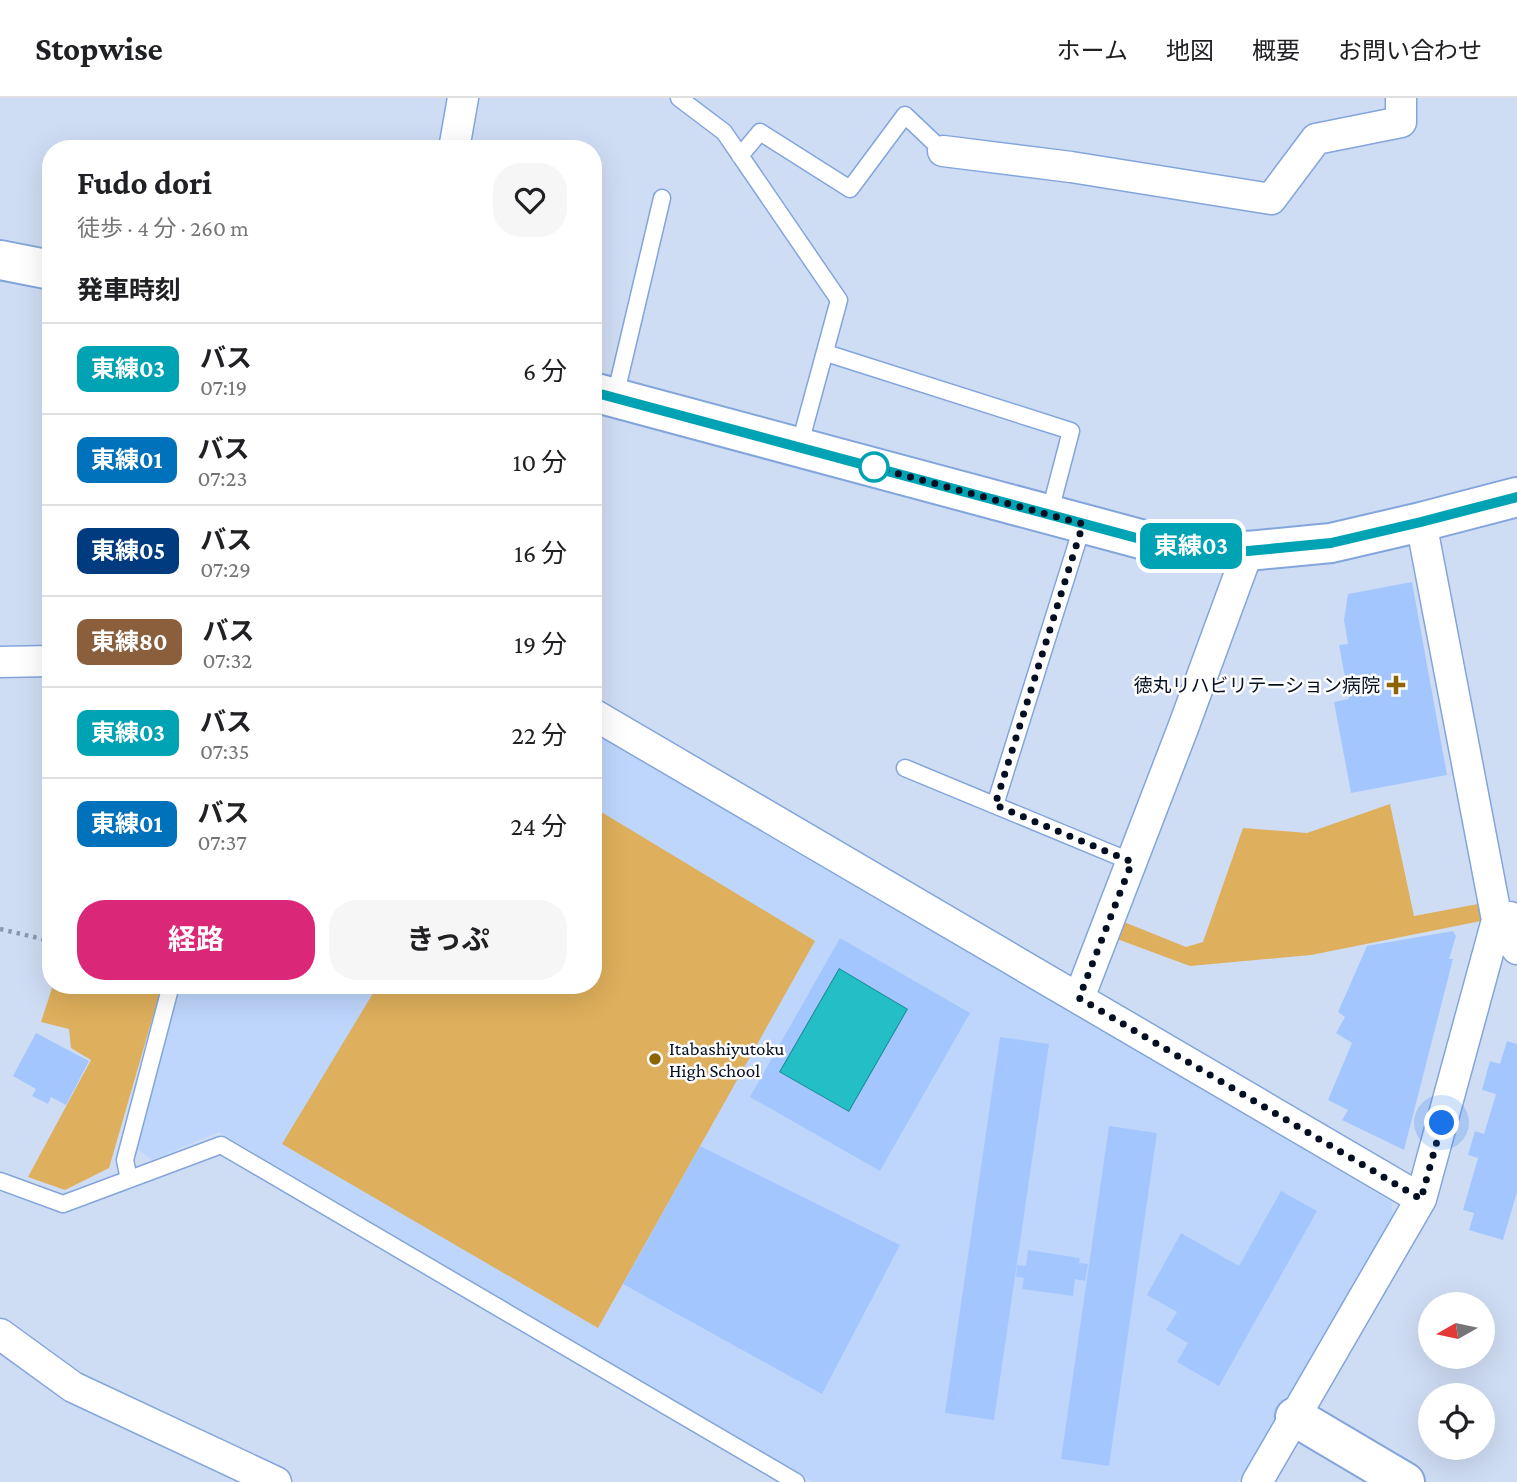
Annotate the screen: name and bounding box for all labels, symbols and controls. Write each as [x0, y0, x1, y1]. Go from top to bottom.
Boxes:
text: Stopwise [35, 30, 163, 67]
text: ホーム [1057, 37, 1128, 64]
text: 地図 [1166, 37, 1214, 64]
text: 概要 [1252, 37, 1300, 64]
text: お問い合わせ [1338, 37, 1482, 64]
button: heart [493, 163, 567, 237]
text: Fudo dori [77, 164, 212, 201]
text: 徒歩 · 4 分 · 260 m [77, 215, 249, 241]
text: 発車時刻 [77, 276, 181, 305]
text: バス [200, 344, 252, 373]
text: 東練03 [91, 355, 165, 382]
text: 6 分 [523, 357, 567, 386]
text: 07:19 [200, 374, 247, 400]
text: バス [198, 435, 250, 464]
text: 東練01 [91, 446, 163, 473]
text: 10 分 [513, 448, 567, 477]
unlabelled marker [859, 452, 889, 482]
text: 07:23 [198, 465, 247, 491]
line badge: 東練03 [1142, 523, 1240, 569]
text: バス [200, 526, 252, 555]
text: 東練03 [1154, 532, 1228, 559]
text: 東練05 [91, 537, 165, 564]
text: 16 分 [514, 539, 567, 568]
text: 07:29 [200, 556, 251, 582]
text: バス [203, 617, 255, 646]
text: 東練80 [91, 628, 168, 655]
text: 19 分 [514, 630, 567, 659]
text: 07:32 [203, 647, 252, 673]
place label: 徳丸リハビリテーション病院 [1133, 675, 1380, 696]
marker: 徳丸リハビリテーション病院 [1386, 675, 1406, 695]
text: バス [200, 708, 252, 737]
text: 東練03 [91, 719, 165, 746]
text: 22 分 [511, 721, 567, 750]
text: 07:35 [200, 738, 250, 764]
text: バス [198, 799, 250, 828]
text: 東練01 [91, 810, 163, 837]
text: 24 分 [510, 812, 567, 841]
text: 07:37 [198, 829, 247, 855]
button: 経路 [77, 900, 315, 980]
button: きっぷ [329, 900, 567, 980]
place label: Itabashiyutoku High School [669, 1038, 784, 1081]
marker: Itabashiyutoku High School [647, 1051, 663, 1067]
your location [1424, 1105, 1459, 1140]
north arrow [1418, 1292, 1494, 1368]
map controls [1418, 1292, 1495, 1460]
button: locate [1418, 1383, 1495, 1460]

